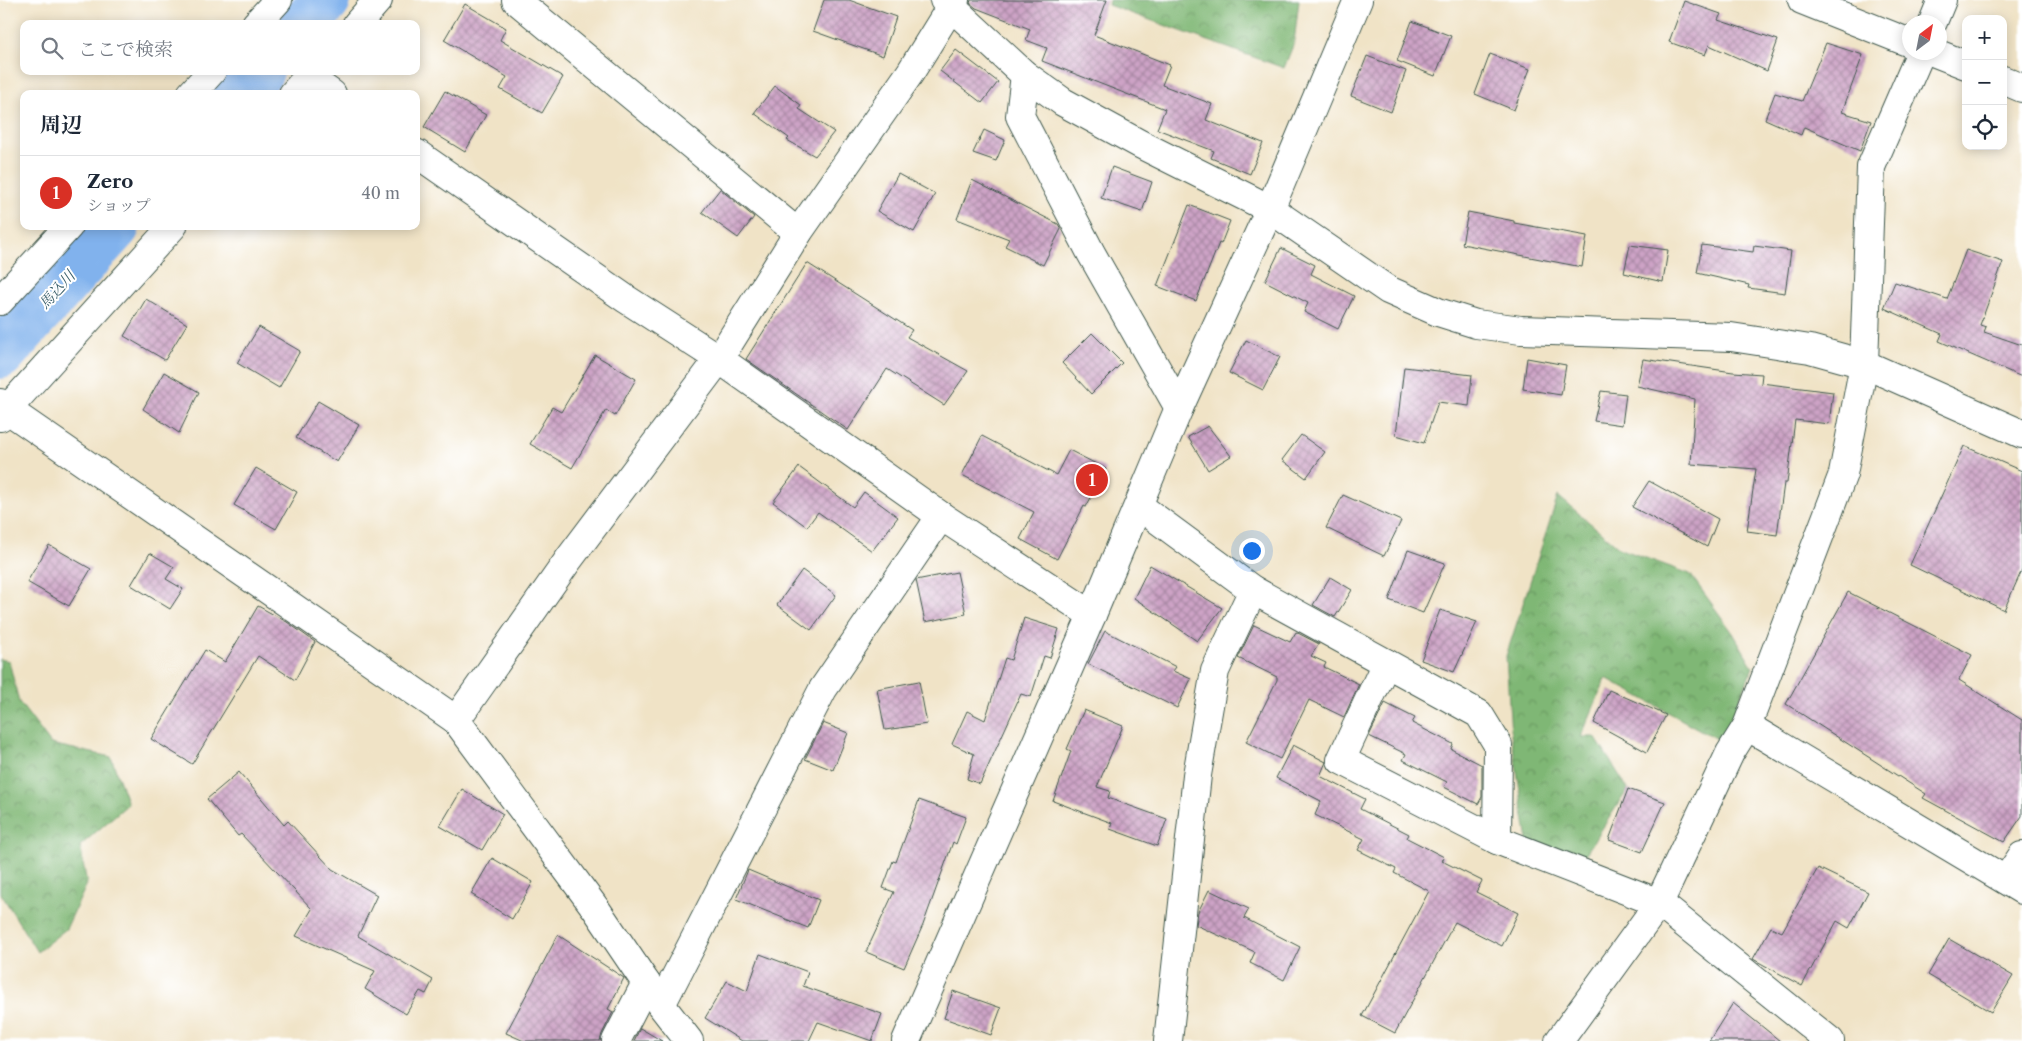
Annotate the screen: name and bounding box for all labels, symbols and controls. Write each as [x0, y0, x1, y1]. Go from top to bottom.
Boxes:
north arrow [1902, 15, 1947, 60]
map controls [1962, 15, 2007, 150]
button: + [1962, 15, 2007, 60]
search box [20, 20, 420, 75]
icon: search [38, 34, 66, 62]
text: ここで検索 [78, 38, 173, 61]
button: − [1962, 60, 2007, 105]
button: locate [1962, 105, 2007, 150]
text: 周辺 [40, 112, 82, 137]
text: Zero [87, 170, 133, 193]
text: 1 [52, 183, 60, 203]
text: 40 m [361, 183, 400, 203]
text: ショップ [87, 195, 151, 215]
water label: 馬込川 [35, 265, 80, 313]
pin: 1 [1076, 461, 1108, 499]
your location [1239, 538, 1265, 564]

